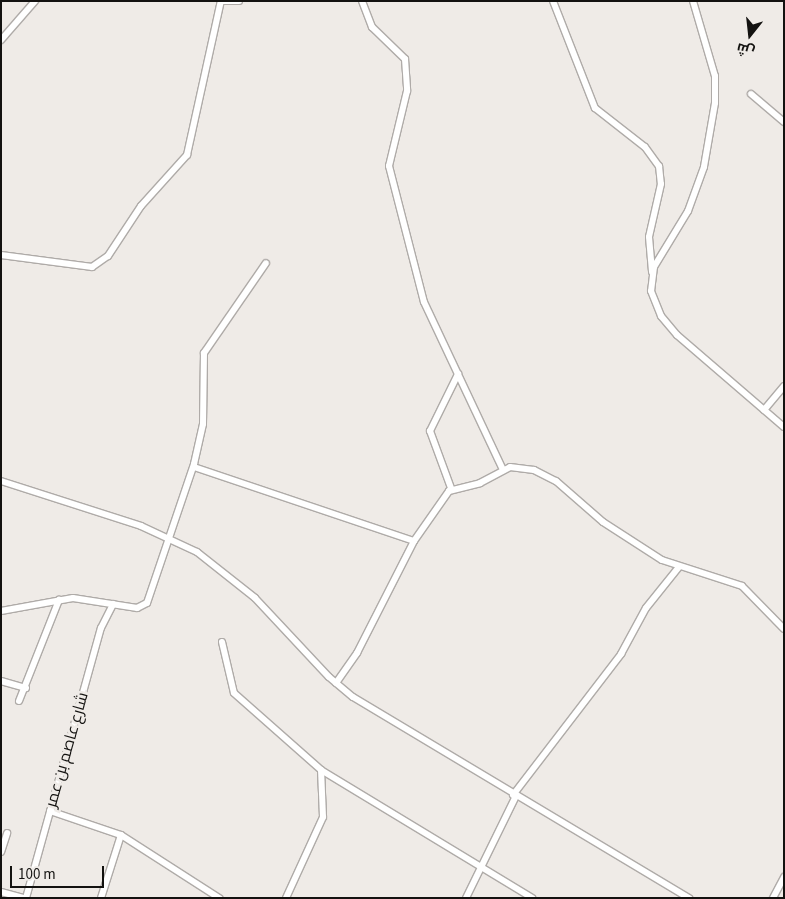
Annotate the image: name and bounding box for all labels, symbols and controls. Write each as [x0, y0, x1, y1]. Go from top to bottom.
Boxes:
north arrow [725, 10, 775, 60]
text: ش [734, 37, 757, 62]
street label: شارع عاصم بن عمر [41, 690, 93, 810]
scale bar [12, 856, 106, 888]
text: 100 m [18, 864, 56, 885]

